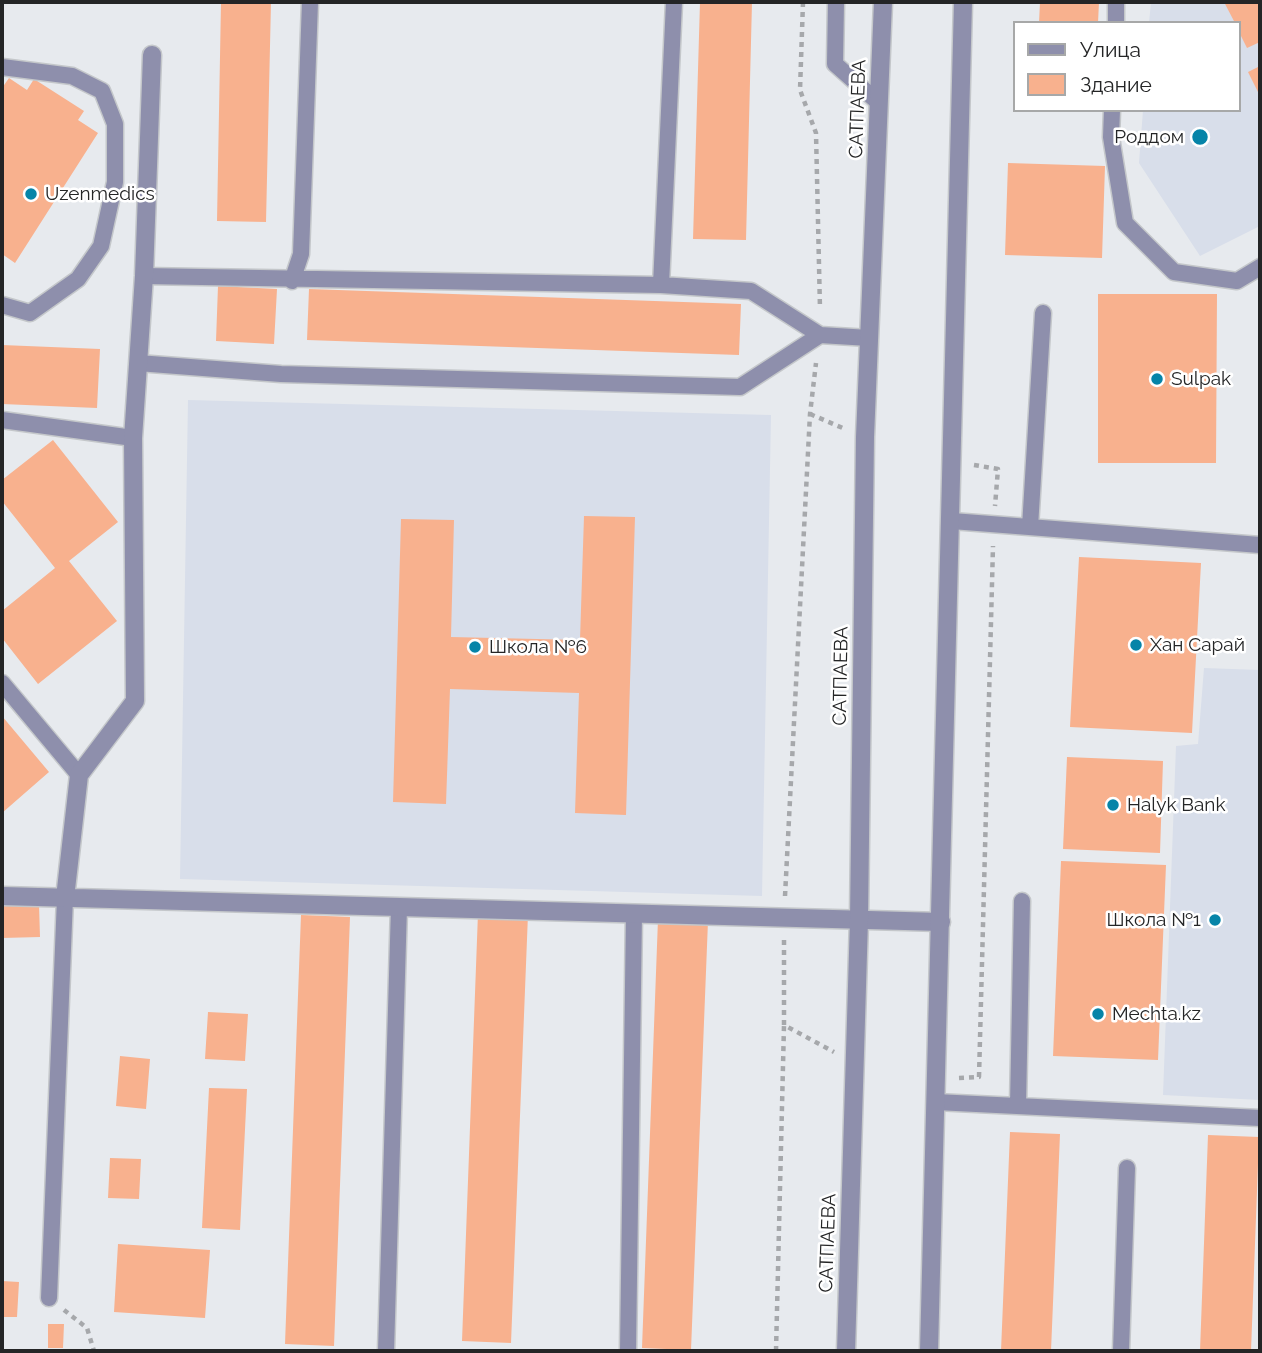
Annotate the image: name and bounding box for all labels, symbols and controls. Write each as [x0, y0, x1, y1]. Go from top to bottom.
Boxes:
legend [1014, 21, 1241, 112]
text: Улица [1080, 37, 1141, 62]
street label: САТПАЕВА [845, 59, 871, 159]
text: Здание [1080, 72, 1152, 97]
place label: Роддом [1114, 126, 1184, 148]
marker: Роддом [1190, 127, 1210, 147]
place label: Uzenmedics [45, 183, 155, 205]
marker: Uzenmedics [23, 186, 39, 202]
place label: Sulpak [1171, 368, 1231, 390]
marker: Sulpak [1149, 371, 1165, 387]
street label: САТПАЕВА [829, 626, 853, 726]
place label: Хан Сарай [1150, 634, 1245, 656]
place label: Школа №6 [489, 636, 587, 658]
marker: Хан Сарай [1128, 637, 1144, 653]
marker: Школа №6 [467, 639, 483, 655]
place label: Halyk Bank [1127, 794, 1226, 816]
marker: Halyk Bank [1105, 797, 1121, 813]
place label: Школа №1 [1106, 909, 1201, 931]
marker: Школа №1 [1207, 912, 1223, 928]
place label: Mechta.kz [1112, 1003, 1201, 1025]
marker: Mechta.kz [1090, 1006, 1106, 1022]
street label: САТПАЕВА [815, 1193, 841, 1293]

